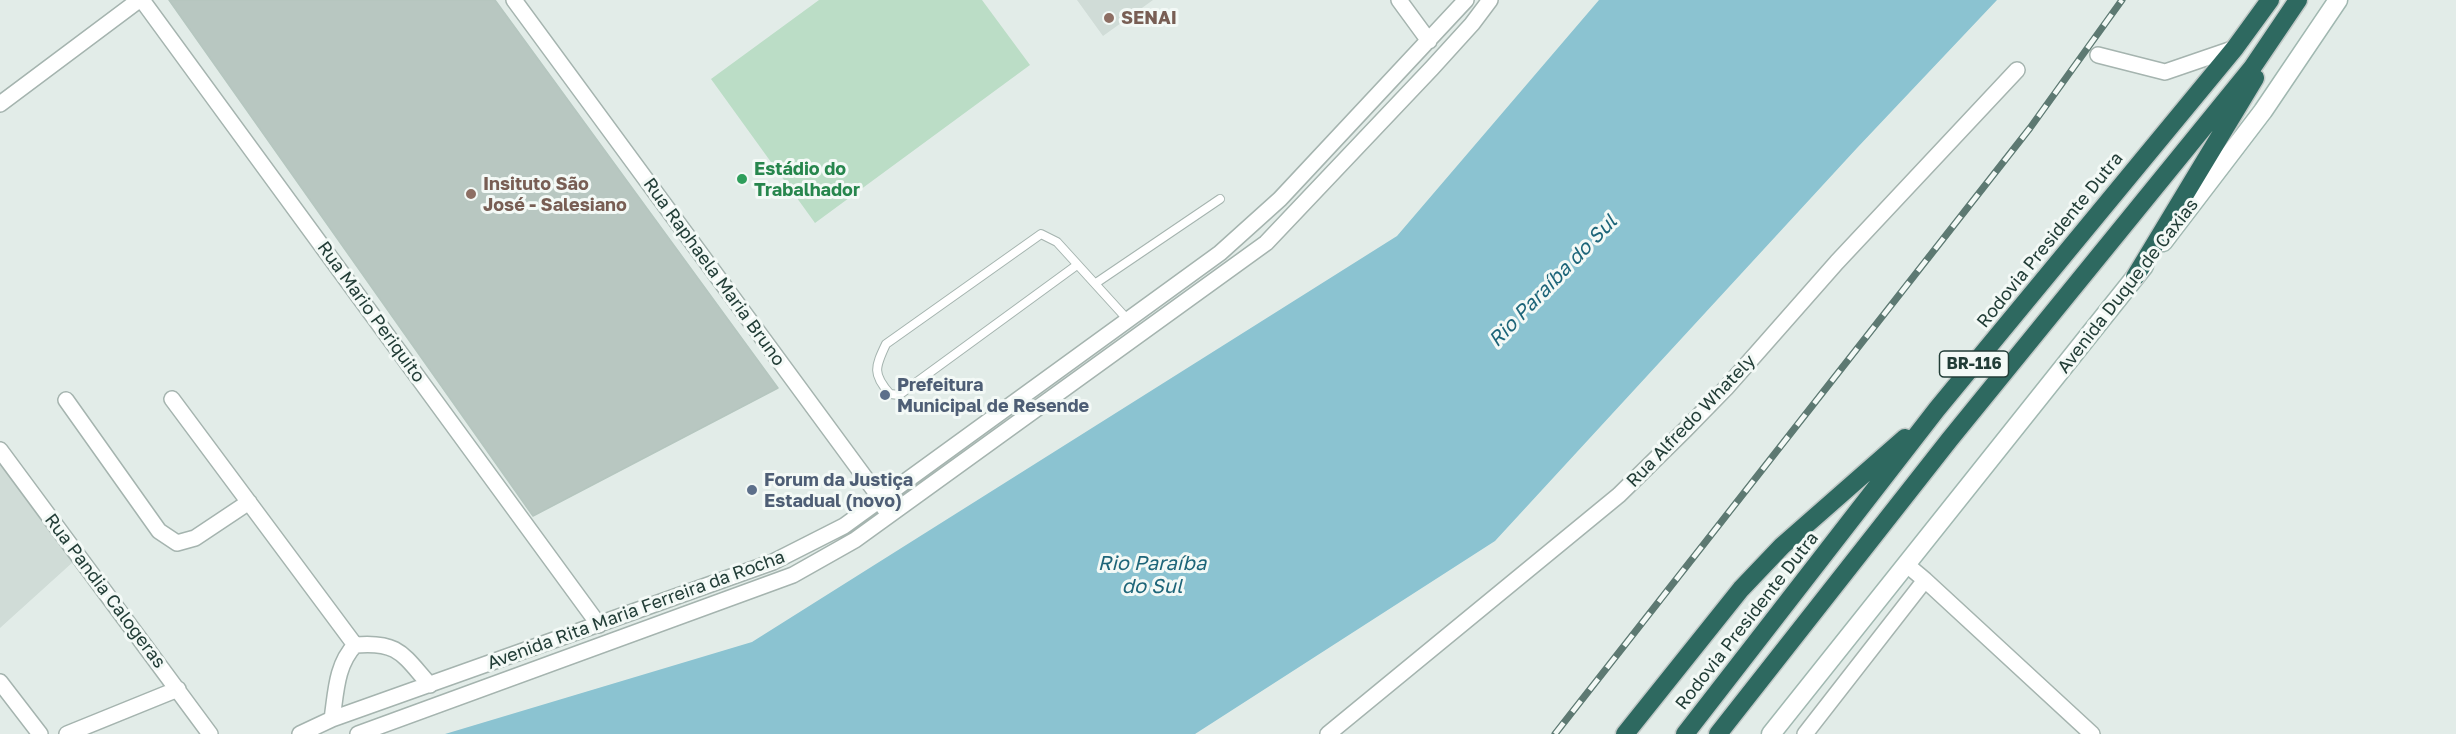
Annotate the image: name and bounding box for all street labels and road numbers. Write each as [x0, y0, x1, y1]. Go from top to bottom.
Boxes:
street label: Rodovia Presidente Dutra [1973, 148, 2127, 332]
street label: Rua Raphaela Maria Bruno [639, 174, 789, 370]
street label: Avenida Duque de Caxias [2053, 194, 2203, 378]
street label: Rua Mario Periquito [313, 237, 429, 387]
street label: Rua Alfredo Whately [1622, 350, 1760, 492]
road number: BR-116 [1940, 351, 2008, 377]
street label: Rua Pandia Calogeras [40, 510, 170, 672]
street label: Rodovia Presidente Dutra [1671, 528, 1823, 714]
street label: Avenida Rita Maria Ferreira da Rocha [484, 546, 788, 674]

